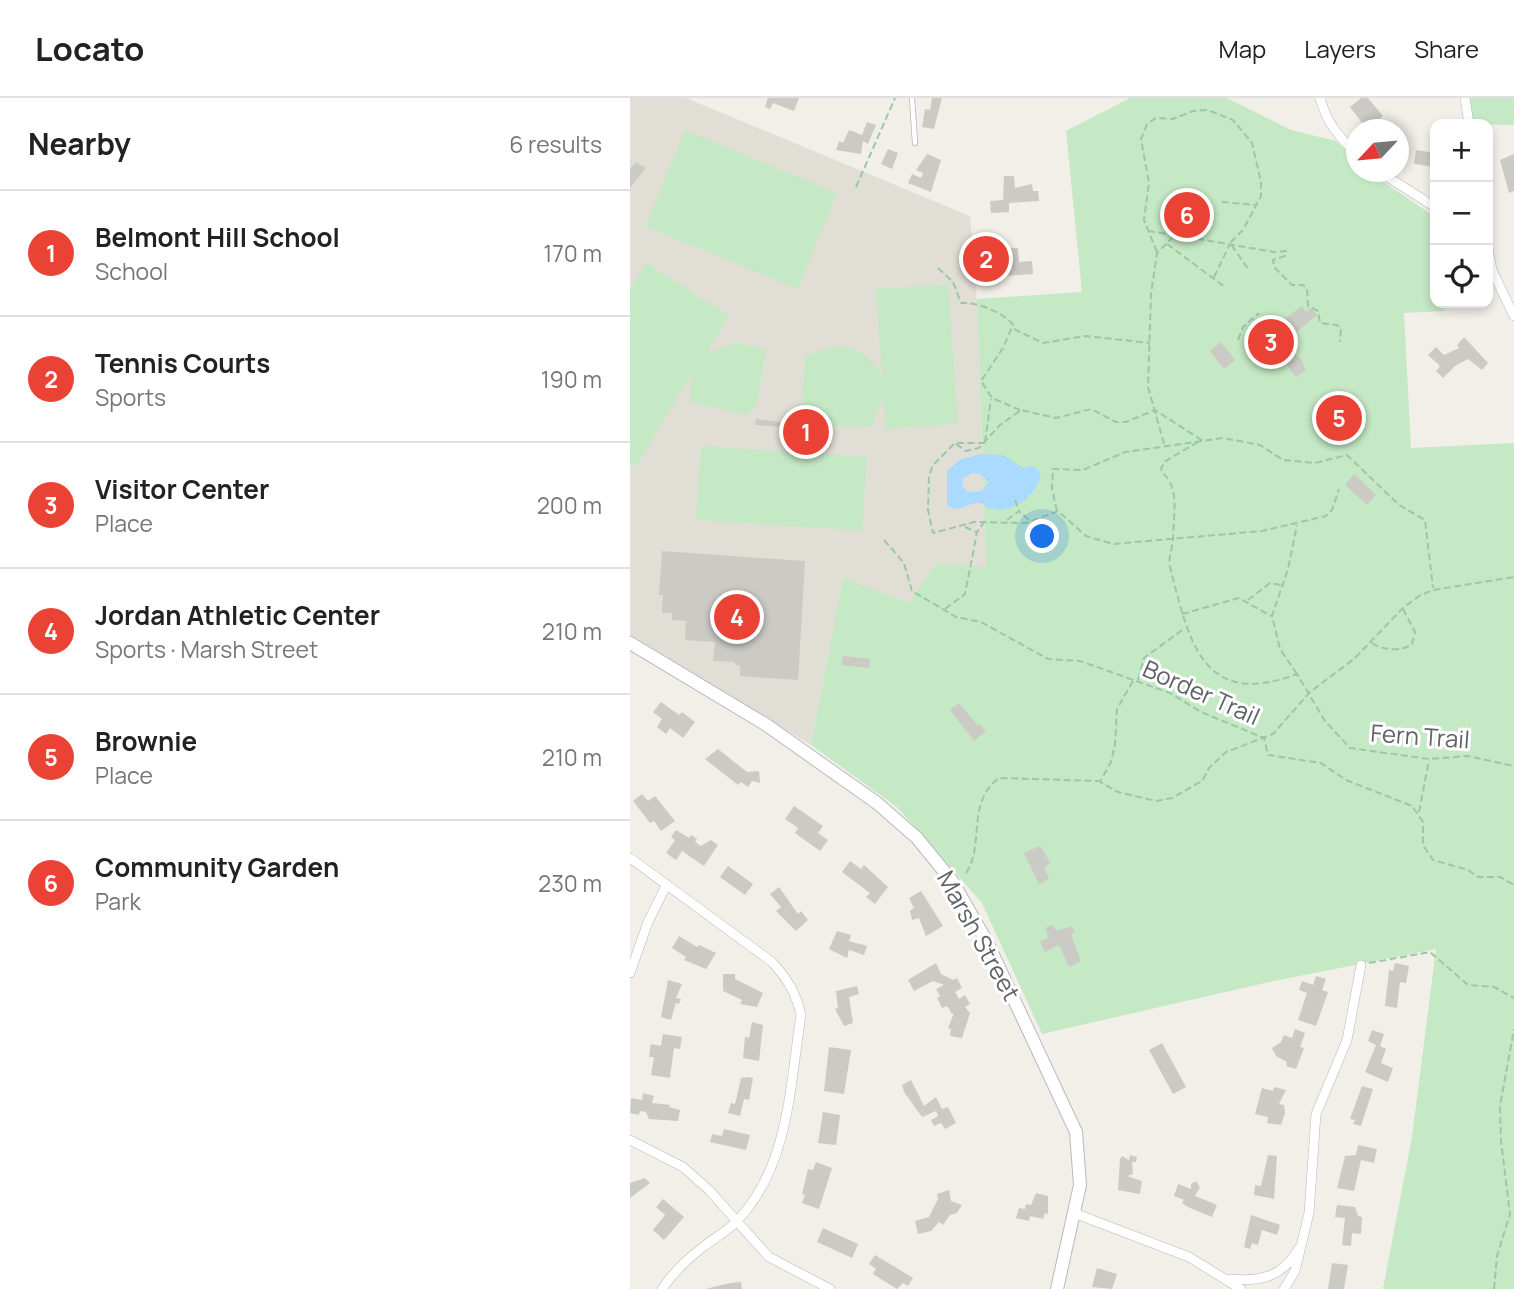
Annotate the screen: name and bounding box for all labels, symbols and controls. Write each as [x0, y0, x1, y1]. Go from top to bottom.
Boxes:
text: Locato [35, 26, 145, 71]
text: Map [1219, 32, 1266, 65]
text: Layers [1304, 32, 1376, 65]
text: Share [1414, 32, 1479, 65]
north arrow [1346, 119, 1409, 182]
map controls [1430, 119, 1493, 308]
button: + [1430, 119, 1493, 182]
text: Nearby [28, 123, 131, 164]
text: 6 results [509, 128, 602, 160]
button: − [1430, 182, 1493, 245]
pin: 6 [1164, 189, 1210, 241]
text: Belmont Hill School [95, 219, 340, 255]
pin: 2 [963, 233, 1009, 285]
text: 1 [46, 237, 56, 269]
text: 170 m [543, 237, 602, 269]
button: locate [1430, 245, 1493, 308]
text: School [95, 255, 168, 287]
pin: 3 [1248, 316, 1294, 368]
text: Tennis Courts [95, 345, 270, 381]
text: 2 [44, 363, 58, 395]
text: 190 m [541, 363, 602, 395]
text: Sports [95, 381, 166, 413]
pin: 5 [1316, 392, 1362, 444]
pin: 1 [783, 406, 829, 458]
text: Visitor Center [95, 471, 269, 507]
text: 3 [44, 489, 58, 521]
text: 200 m [537, 489, 602, 521]
text: Place [95, 507, 153, 539]
your location [1025, 519, 1059, 553]
pin: 4 [714, 591, 760, 643]
text: Jordan Athletic Center [95, 597, 380, 633]
text: 4 [44, 615, 58, 647]
text: 210 m [542, 615, 602, 647]
text: Sports · Marsh Street [95, 633, 318, 665]
street label: Border Trail [1138, 651, 1265, 732]
street label: Fern Trail [1369, 716, 1471, 755]
text: Brownie [95, 723, 197, 759]
text: 5 [44, 741, 58, 773]
text: 210 m [542, 741, 602, 773]
text: Place [95, 759, 153, 791]
text: Community Garden [95, 849, 339, 885]
street label: Marsh Street [930, 864, 1029, 1006]
text: 6 [44, 867, 58, 899]
text: 230 m [538, 867, 602, 899]
text: Park [95, 885, 141, 917]

